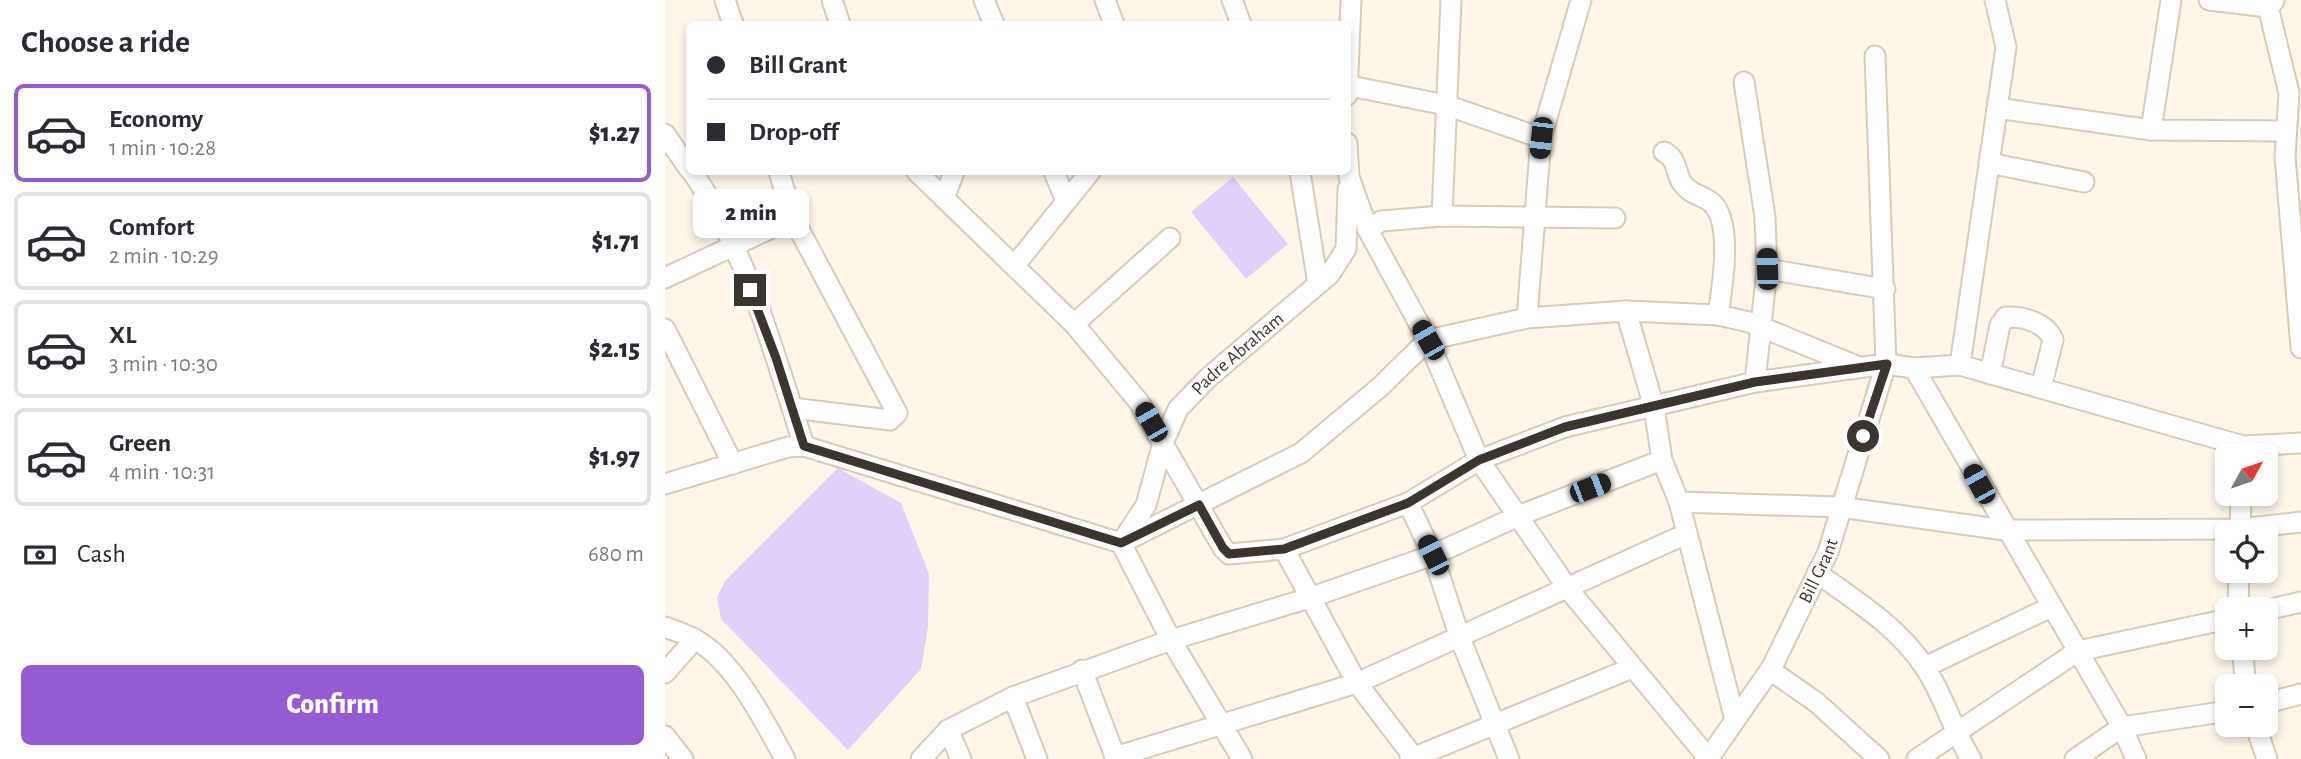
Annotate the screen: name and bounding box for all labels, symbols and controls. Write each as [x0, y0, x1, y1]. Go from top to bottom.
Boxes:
text: Choose a ride [21, 26, 190, 58]
text: Bill Grant [749, 52, 847, 78]
icon: car [25, 102, 88, 165]
text: Economy [109, 106, 203, 132]
car [1529, 116, 1554, 160]
text: Drop-off [749, 119, 838, 145]
text: $1.27 [589, 120, 640, 146]
text: 1 min · 10:28 [109, 137, 216, 160]
callout: 2 min [692, 188, 808, 238]
text: 2 min [725, 202, 777, 225]
icon: car [25, 210, 88, 273]
text: Comfort [109, 214, 194, 240]
text: $1.71 [592, 228, 640, 254]
text: 2 min · 10:29 [109, 245, 219, 268]
car [1756, 248, 1779, 290]
route end [734, 274, 766, 306]
street label: Padre Abraham [1188, 309, 1287, 398]
car [1409, 317, 1448, 363]
icon: car [25, 318, 88, 381]
text: XL [109, 322, 136, 348]
text: $2.15 [589, 336, 640, 362]
text: 3 min · 10:30 [109, 353, 218, 376]
car [1132, 399, 1171, 445]
route start [1847, 420, 1879, 452]
icon: car [25, 426, 88, 489]
text: Green [109, 430, 171, 456]
north arrow [2215, 443, 2279, 506]
map controls [2215, 443, 2278, 737]
text: $1.97 [588, 444, 640, 470]
text: 4 min · 10:31 [109, 461, 215, 484]
car [1960, 461, 1999, 507]
car [1567, 471, 1614, 505]
button: locate [2215, 520, 2278, 583]
car [1415, 532, 1452, 578]
icon: cash [21, 536, 59, 574]
street label: Bill Grant [1795, 536, 1841, 606]
text: Cash [77, 541, 126, 567]
text: 680 m [588, 543, 644, 566]
button: + [2215, 597, 2278, 660]
button: Confirm [21, 665, 644, 745]
button: − [2215, 674, 2278, 737]

